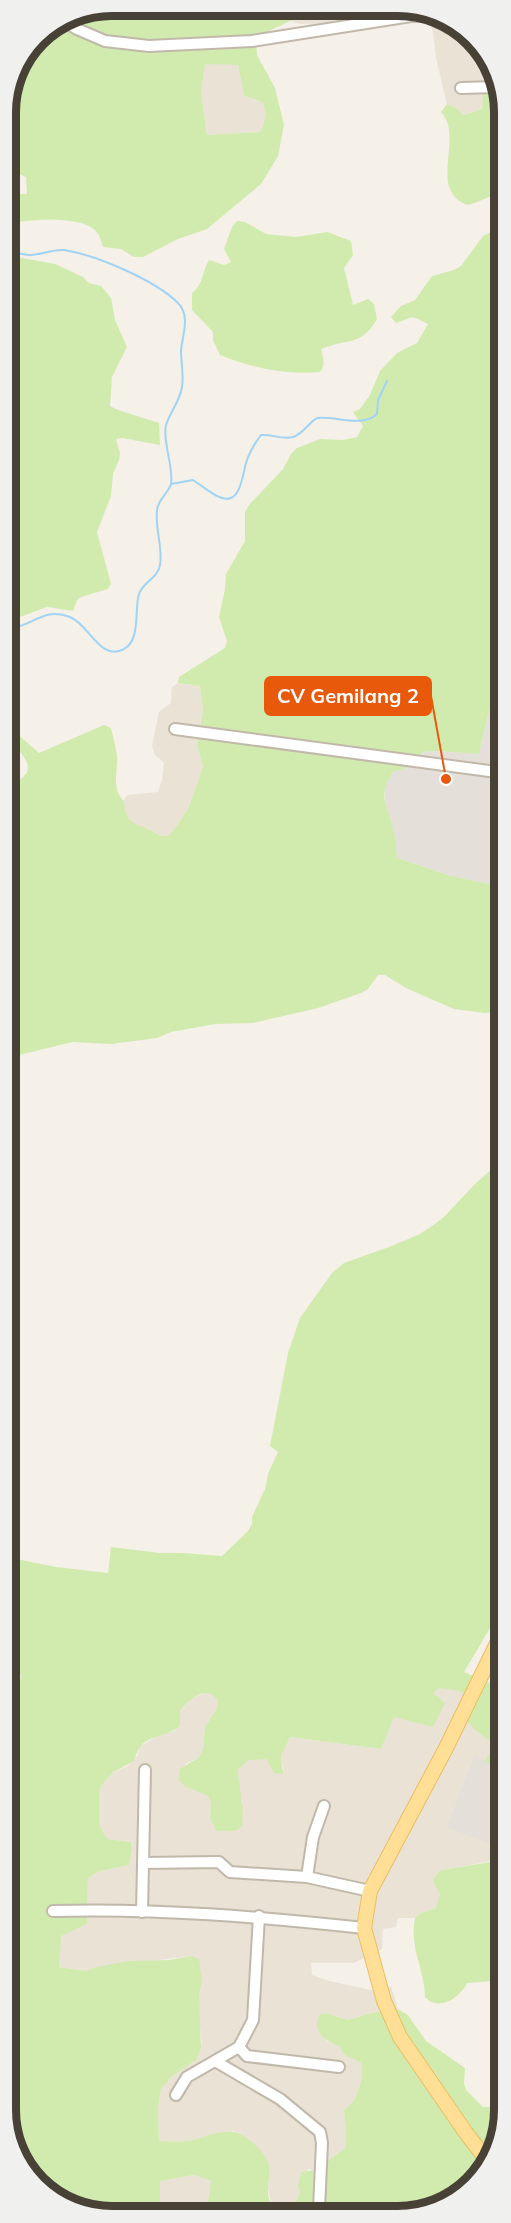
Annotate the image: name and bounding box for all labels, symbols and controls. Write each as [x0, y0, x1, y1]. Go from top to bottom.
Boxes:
callout: CV Gemilang 2 [265, 677, 431, 715]
text: CV Gemilang 2 [277, 683, 419, 708]

